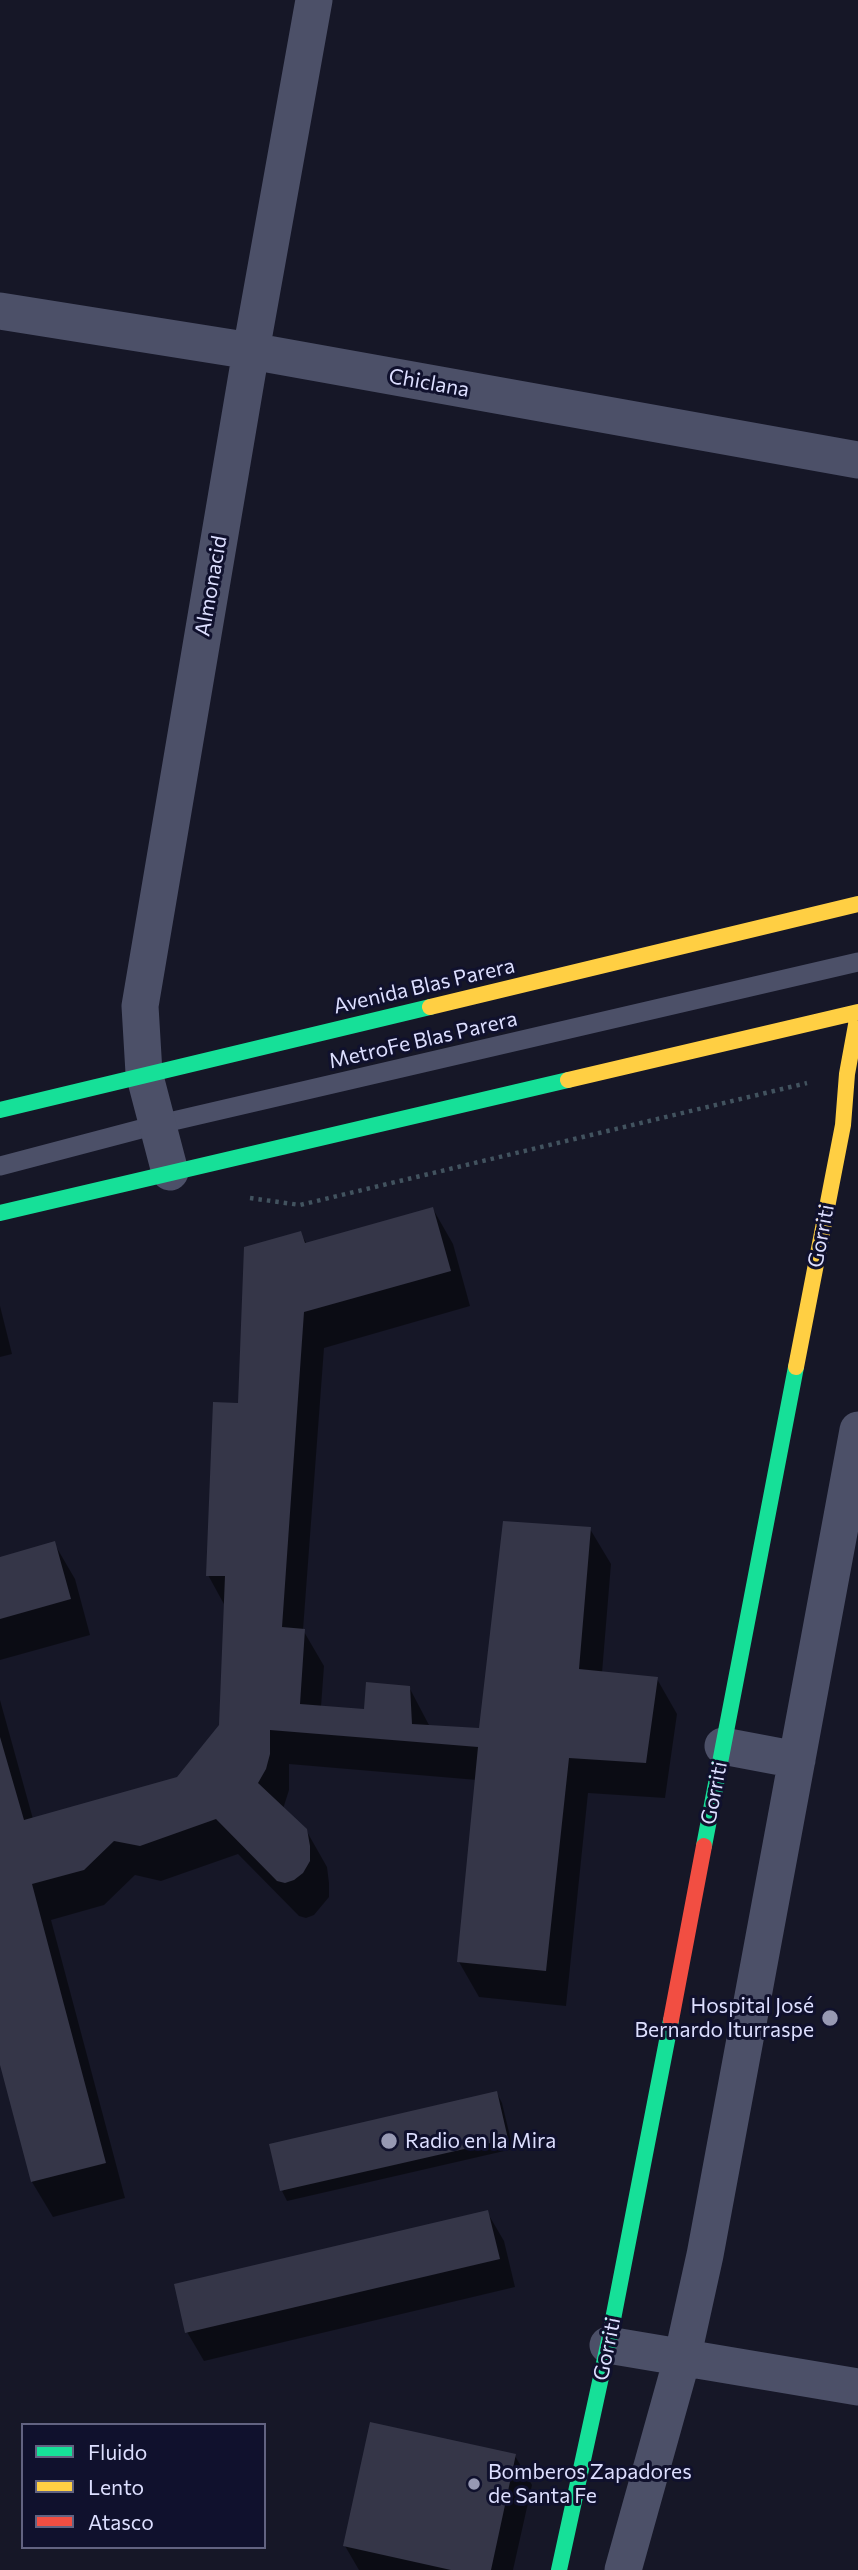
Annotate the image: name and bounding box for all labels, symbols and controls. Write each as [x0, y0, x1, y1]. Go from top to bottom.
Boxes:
street label: Chiclana [387, 364, 471, 402]
street label: Almonacid [190, 534, 232, 638]
street label: Avenida Blas Parera [331, 953, 517, 1019]
street label: MetroFe Blas Parera [326, 1006, 520, 1074]
street label: Gorriti [803, 1202, 839, 1270]
street label: Gorriti [696, 1759, 732, 1827]
place label: Hospital José Bernardo Iturraspe [634, 1993, 814, 2043]
marker: Hospital José Bernardo Iturraspe [820, 2008, 840, 2028]
place label: Radio en la Mira [405, 2128, 556, 2154]
marker: Radio en la Mira [379, 2131, 399, 2151]
street label: Gorriti [588, 2315, 626, 2383]
legend [21, 2423, 266, 2549]
text: Fluido [88, 2439, 147, 2464]
place label: Bomberos Zapadores de Santa Fe [488, 2459, 692, 2509]
text: Lento [88, 2474, 144, 2499]
marker: Bomberos Zapadores de Santa Fe [466, 2476, 482, 2492]
text: Atasco [88, 2509, 154, 2534]

